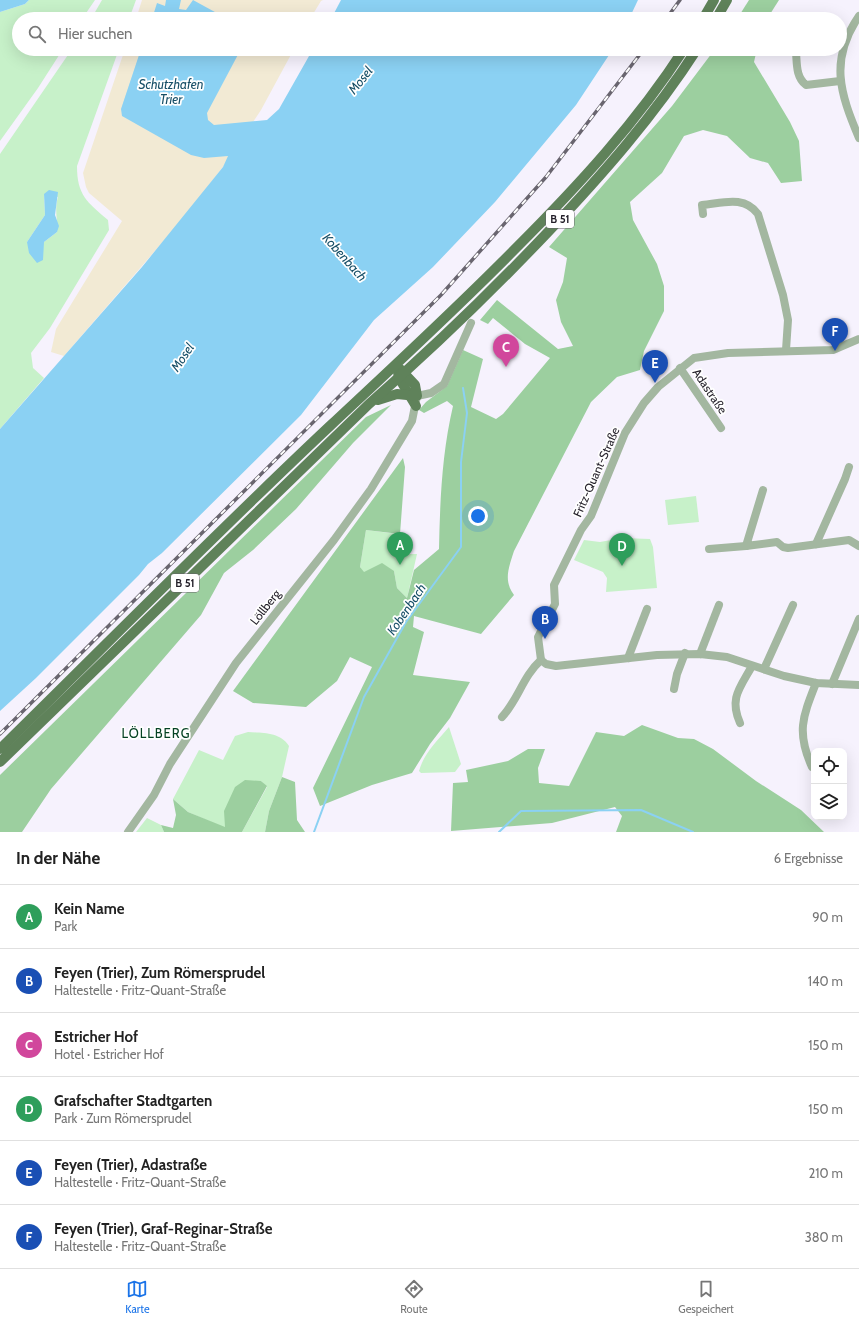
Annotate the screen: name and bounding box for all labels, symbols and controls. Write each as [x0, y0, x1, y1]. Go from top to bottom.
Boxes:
search box [12, 12, 847, 56]
icon: search [26, 23, 48, 45]
text: Hier suchen [58, 25, 133, 43]
water label: Mosel [344, 63, 376, 98]
water label: Schutzhafen Trier [138, 76, 204, 107]
road number: B 51 [546, 210, 574, 228]
water label: Kobenbach [319, 230, 371, 284]
pin: F [822, 318, 848, 351]
pin: C [493, 334, 519, 367]
water label: Mosel [166, 340, 197, 375]
pin: E [642, 350, 668, 383]
street label: Adastraße [689, 366, 731, 416]
street label: Fritz-Quant-Straße [569, 425, 623, 519]
your location [468, 506, 488, 526]
pin: A [387, 532, 413, 565]
pin: D [609, 533, 635, 566]
road number: B 51 [171, 574, 199, 592]
water label: Kobenbach [383, 580, 429, 638]
street label: Löllberg [247, 586, 284, 628]
pin: B [532, 606, 558, 639]
district label: LÖLLBERG [122, 725, 190, 741]
map controls [811, 748, 847, 820]
button: locate [811, 748, 847, 784]
button: layers [811, 784, 847, 820]
text: In der Nähe [16, 848, 100, 868]
text: 6 Ergebnisse [774, 850, 843, 866]
text: Kein Name [54, 900, 125, 918]
text: A [25, 909, 33, 925]
text: 90 m [812, 909, 843, 925]
text: Park [54, 918, 77, 934]
text: Feyen (Trier), Zum Römersprudel [54, 964, 265, 982]
text: B [25, 973, 33, 989]
text: 140 m [808, 973, 843, 989]
text: Haltestelle · Fritz-Quant-Straße [54, 982, 226, 998]
text: Estricher Hof [54, 1028, 138, 1046]
text: C [25, 1037, 33, 1053]
text: 150 m [808, 1037, 843, 1053]
text: Hotel · Estricher Hof [54, 1046, 164, 1062]
text: Grafschafter Stadtgarten [54, 1092, 212, 1110]
text: D [24, 1101, 34, 1117]
text: 150 m [808, 1101, 843, 1117]
text: Park · Zum Römersprudel [54, 1110, 192, 1126]
text: Feyen (Trier), Adastraße [54, 1156, 207, 1174]
text: E [25, 1165, 33, 1181]
text: 210 m [809, 1165, 843, 1181]
text: Haltestelle · Fritz-Quant-Straße [54, 1174, 226, 1190]
text: Feyen (Trier), Graf-Reginar-Straße [54, 1220, 272, 1238]
text: F [26, 1229, 32, 1245]
text: 380 m [805, 1229, 843, 1245]
text: Haltestelle · Fritz-Quant-Straße [54, 1238, 226, 1254]
tab: Karte [125, 1278, 150, 1316]
tab: Route [400, 1278, 428, 1316]
tab: Gespeichert [678, 1278, 734, 1316]

